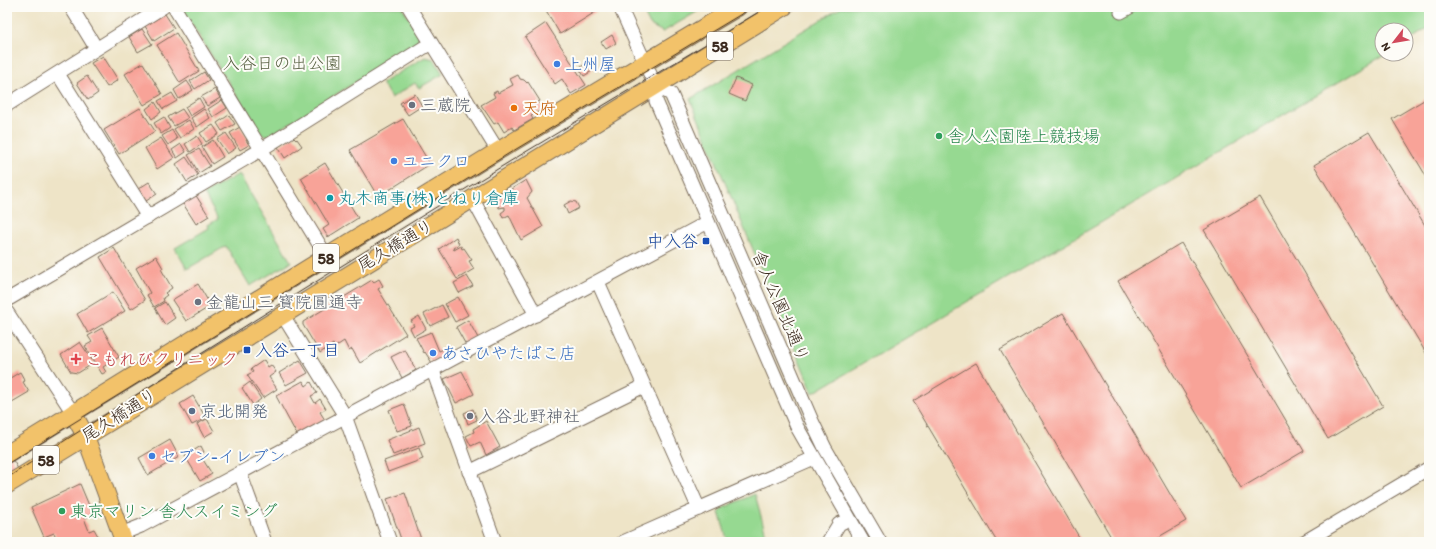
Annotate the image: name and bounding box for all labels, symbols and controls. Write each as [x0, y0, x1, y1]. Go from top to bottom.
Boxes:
north arrow [1374, 22, 1414, 62]
road number: 58 [707, 32, 733, 60]
text: N [1378, 40, 1393, 53]
park label: 入谷日の出公園 [223, 53, 342, 73]
place label: 上州屋 [565, 54, 616, 74]
marker: 上州屋 [552, 59, 562, 69]
place label: 三蔵院 [420, 95, 471, 115]
place label: 天府 [522, 98, 556, 118]
marker: 三蔵院 [407, 100, 417, 110]
marker: 天府 [509, 103, 519, 113]
place label: 舎人公園陸上競技場 [947, 126, 1100, 146]
marker: 舎人公園陸上競技場 [934, 131, 944, 141]
place label: ユニクロ [402, 151, 470, 171]
marker: ユニクロ [389, 156, 399, 166]
place label: 丸木商事(株)とねり倉庫 [338, 188, 519, 208]
marker: 丸木商事(株)とねり倉庫 [325, 193, 335, 203]
street label: 尾久橋通り [353, 215, 437, 275]
place label: 中入谷 [647, 231, 698, 251]
marker: 中入谷 [701, 236, 711, 246]
road number: 58 [313, 244, 339, 272]
street label: 舎人公園北通り [749, 247, 813, 365]
place label: 金龍山三 寳院圓通寺 [206, 292, 363, 312]
marker: 金龍山三 寳院圓通寺 [193, 297, 203, 307]
place label: 入谷一丁目 [255, 340, 340, 360]
place label: あさひやたばこ店 [441, 343, 576, 363]
marker: 入谷一丁目 [242, 345, 252, 355]
marker: あさひやたばこ店 [428, 348, 438, 358]
place label: こもれびクリニック [85, 349, 238, 369]
marker: こもれびクリニック [70, 353, 82, 365]
street label: 尾久橋通り [78, 384, 160, 446]
place label: 京北開発 [200, 401, 268, 421]
marker: 京北開発 [187, 406, 197, 416]
place label: 入谷北野神社 [478, 406, 580, 426]
marker: 入谷北野神社 [465, 411, 475, 421]
road number: 58 [33, 446, 59, 474]
place label: セブン-イレブン [160, 446, 286, 466]
marker: セブン-イレブン [147, 451, 157, 461]
place label: 東京マリン 舎人スイミング [70, 501, 278, 521]
marker: 東京マリン 舎人スイミング [57, 506, 67, 516]

